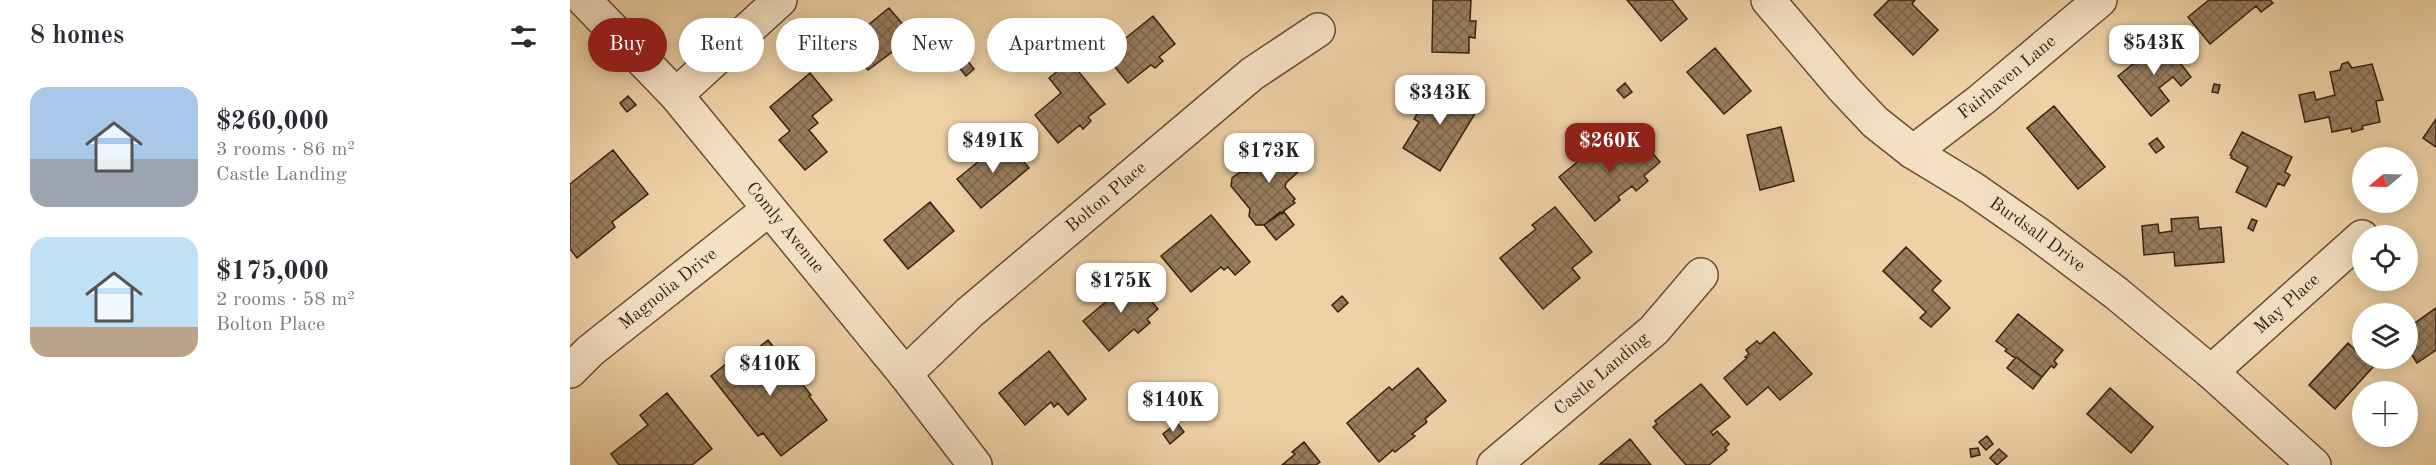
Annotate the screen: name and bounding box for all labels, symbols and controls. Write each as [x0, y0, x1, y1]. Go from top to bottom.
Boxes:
chip: Buy [588, 18, 667, 72]
chip: Rent [679, 18, 764, 72]
chip: Filters [776, 18, 879, 72]
chip: New [891, 18, 975, 72]
chip: Apartment [987, 18, 1127, 72]
icon: filters [507, 20, 540, 53]
text: 8 homes [30, 23, 124, 49]
pin: $543K [2112, 25, 2196, 76]
street label: Fairhaven Lane [1955, 32, 2059, 123]
text: $543K [2123, 34, 2185, 54]
pin: $343K [1398, 75, 1482, 126]
text: $343K [1409, 84, 1471, 104]
text: $260,000 [216, 109, 329, 135]
icon: home [78, 111, 150, 183]
pin: $491K [951, 123, 1035, 174]
pin: $260K [1568, 123, 1652, 174]
text: $491K [962, 132, 1024, 152]
text: $260K [1579, 132, 1641, 152]
pin: $173K [1227, 133, 1311, 184]
text: 3 rooms · 86 m² [216, 140, 355, 160]
text: $173K [1238, 142, 1300, 162]
north arrow [2352, 147, 2418, 213]
map controls [2352, 147, 2418, 447]
street label: Bolton Place [1063, 158, 1150, 236]
text: Castle Landing [216, 165, 347, 185]
street label: Comly Avenue [742, 179, 827, 277]
street label: Burdsall Drive [1986, 194, 2088, 275]
button: locate [2352, 225, 2418, 291]
street label: Magnolia Drive [616, 245, 720, 333]
text: $175,000 [216, 259, 329, 285]
icon: home [78, 261, 150, 333]
pin: $175K [1079, 263, 1163, 314]
street label: May Place [2251, 270, 2323, 338]
text: $175K [1090, 272, 1152, 292]
text: 2 rooms · 58 m² [216, 290, 355, 310]
button: layers [2352, 303, 2418, 369]
text: Bolton Place [216, 315, 325, 335]
street label: Castle Landing [1551, 329, 1653, 419]
pin: $410K [728, 346, 812, 397]
text: $410K [739, 355, 801, 375]
button: + [2352, 381, 2418, 447]
pin: $140K [1131, 382, 1215, 433]
text: $140K [1142, 391, 1204, 411]

